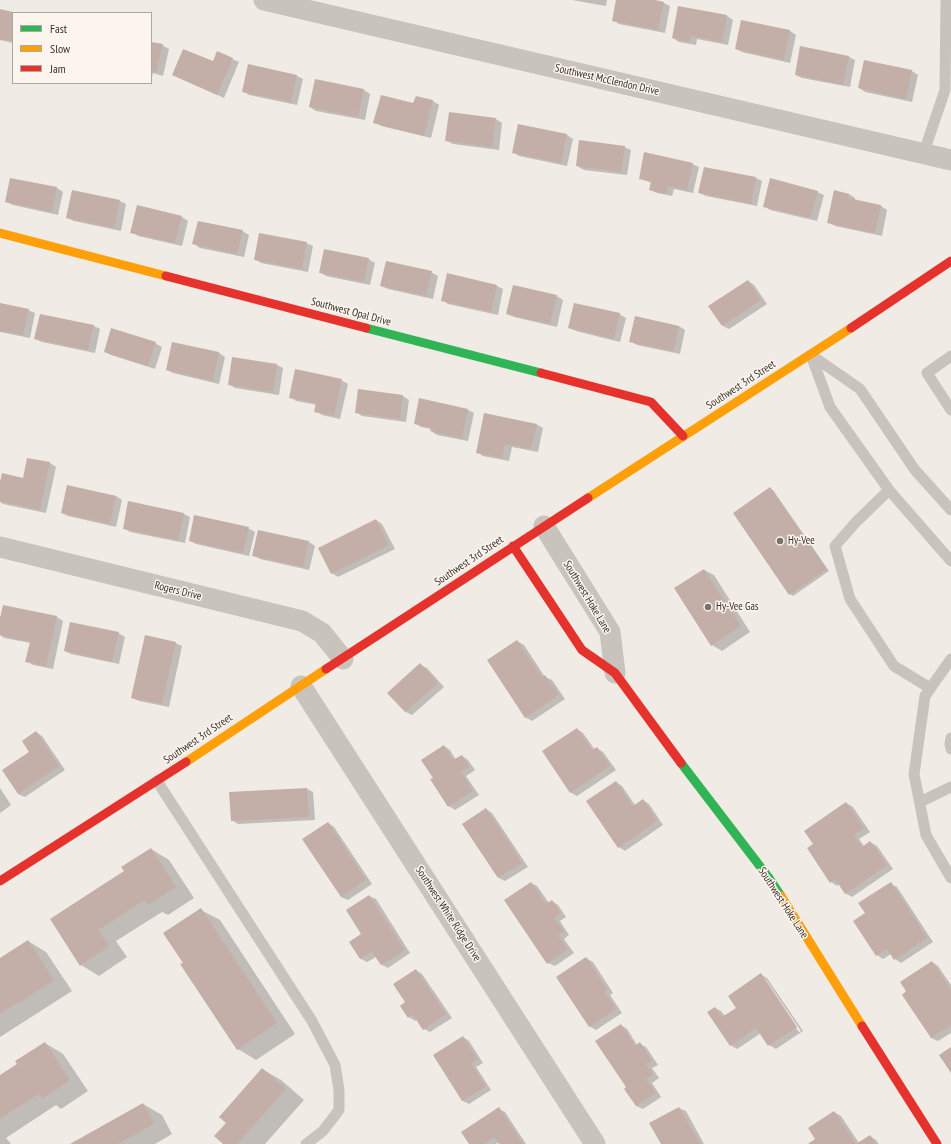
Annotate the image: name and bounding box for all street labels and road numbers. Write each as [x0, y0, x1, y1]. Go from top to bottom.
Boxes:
street label: Southwest McClendon Drive [554, 62, 660, 98]
street label: Southwest Opal Drive [310, 295, 392, 329]
street label: Southwest 3rd Street [704, 358, 778, 412]
street label: Southwest 3rd Street [432, 533, 506, 589]
street label: Southwest Hoke Lane [560, 558, 614, 636]
street label: Rogers Drive [153, 579, 203, 603]
street label: Southwest 3rd Street [161, 711, 235, 767]
street label: Southwest White Ridge Drive [412, 864, 484, 964]
street label: Southwest Hoke Lane [755, 865, 811, 941]

